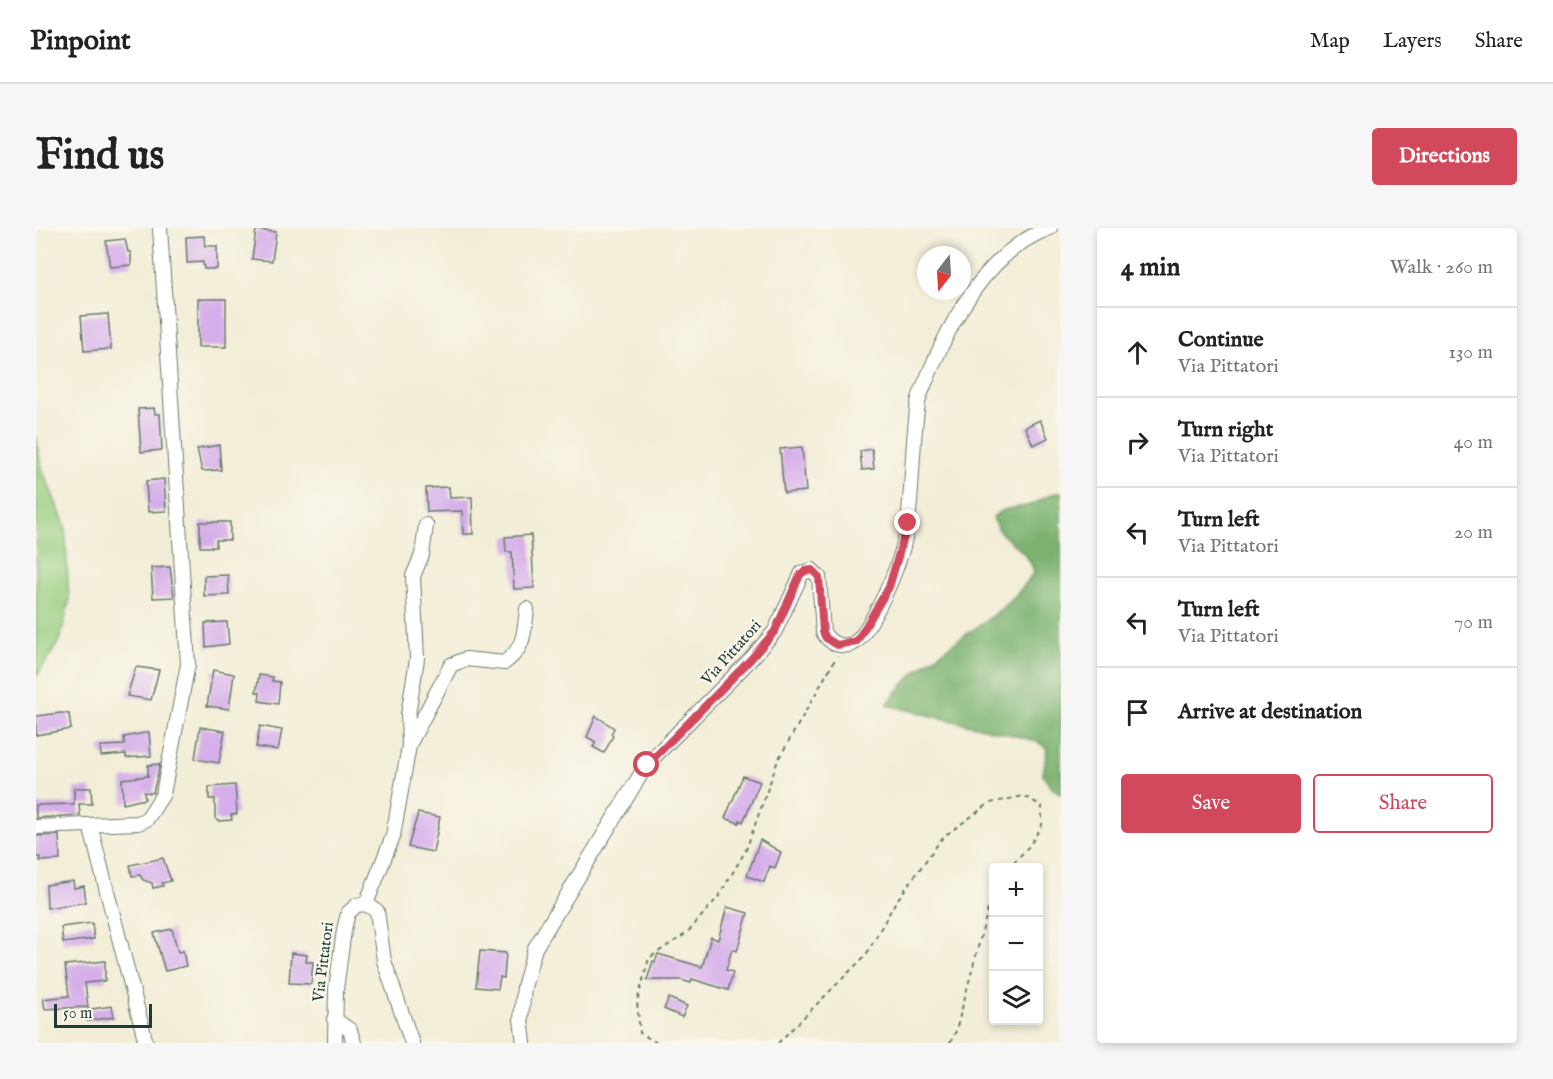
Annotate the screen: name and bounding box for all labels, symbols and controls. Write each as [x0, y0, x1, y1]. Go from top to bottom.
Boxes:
text: Pinpoint [30, 24, 131, 59]
text: Map [1310, 28, 1350, 55]
text: Layers [1383, 28, 1442, 55]
text: Share [1475, 28, 1523, 55]
button: Directions [1372, 128, 1517, 185]
text: Find us [36, 130, 164, 183]
north arrow [917, 246, 971, 300]
text: 4 min [1121, 251, 1180, 284]
text: Walk · 260 m [1390, 255, 1493, 280]
text: Continue [1178, 326, 1264, 354]
icon: ahead [1121, 336, 1154, 369]
text: 130 m [1448, 340, 1493, 365]
text: Via Pittatori [1178, 354, 1279, 379]
text: Turn right [1178, 416, 1273, 444]
icon: right [1121, 426, 1154, 459]
text: 40 m [1454, 430, 1493, 455]
text: Via Pittatori [1178, 444, 1279, 469]
text: Turn left [1178, 506, 1260, 534]
route end [894, 509, 920, 535]
icon: left [1121, 516, 1154, 549]
text: 20 m [1454, 520, 1493, 545]
text: Via Pittatori [1178, 534, 1279, 559]
text: Turn left [1178, 596, 1260, 624]
icon: left [1121, 606, 1154, 639]
text: 70 m [1454, 610, 1493, 635]
street label: Via Pittatori [697, 616, 766, 690]
text: Via Pittatori [1178, 624, 1279, 649]
icon: arrive [1121, 696, 1154, 729]
text: Arrive at destination [1178, 698, 1362, 726]
route start [633, 751, 659, 777]
button: Save [1121, 774, 1301, 833]
button: Share [1313, 774, 1493, 833]
map controls [989, 863, 1043, 1025]
button: + [989, 863, 1043, 917]
button: − [989, 917, 1043, 971]
street label: Via Pittatori [309, 921, 339, 1004]
button: layers [989, 971, 1043, 1025]
scale bar [54, 1001, 152, 1028]
text: 50 m [63, 1004, 92, 1024]

